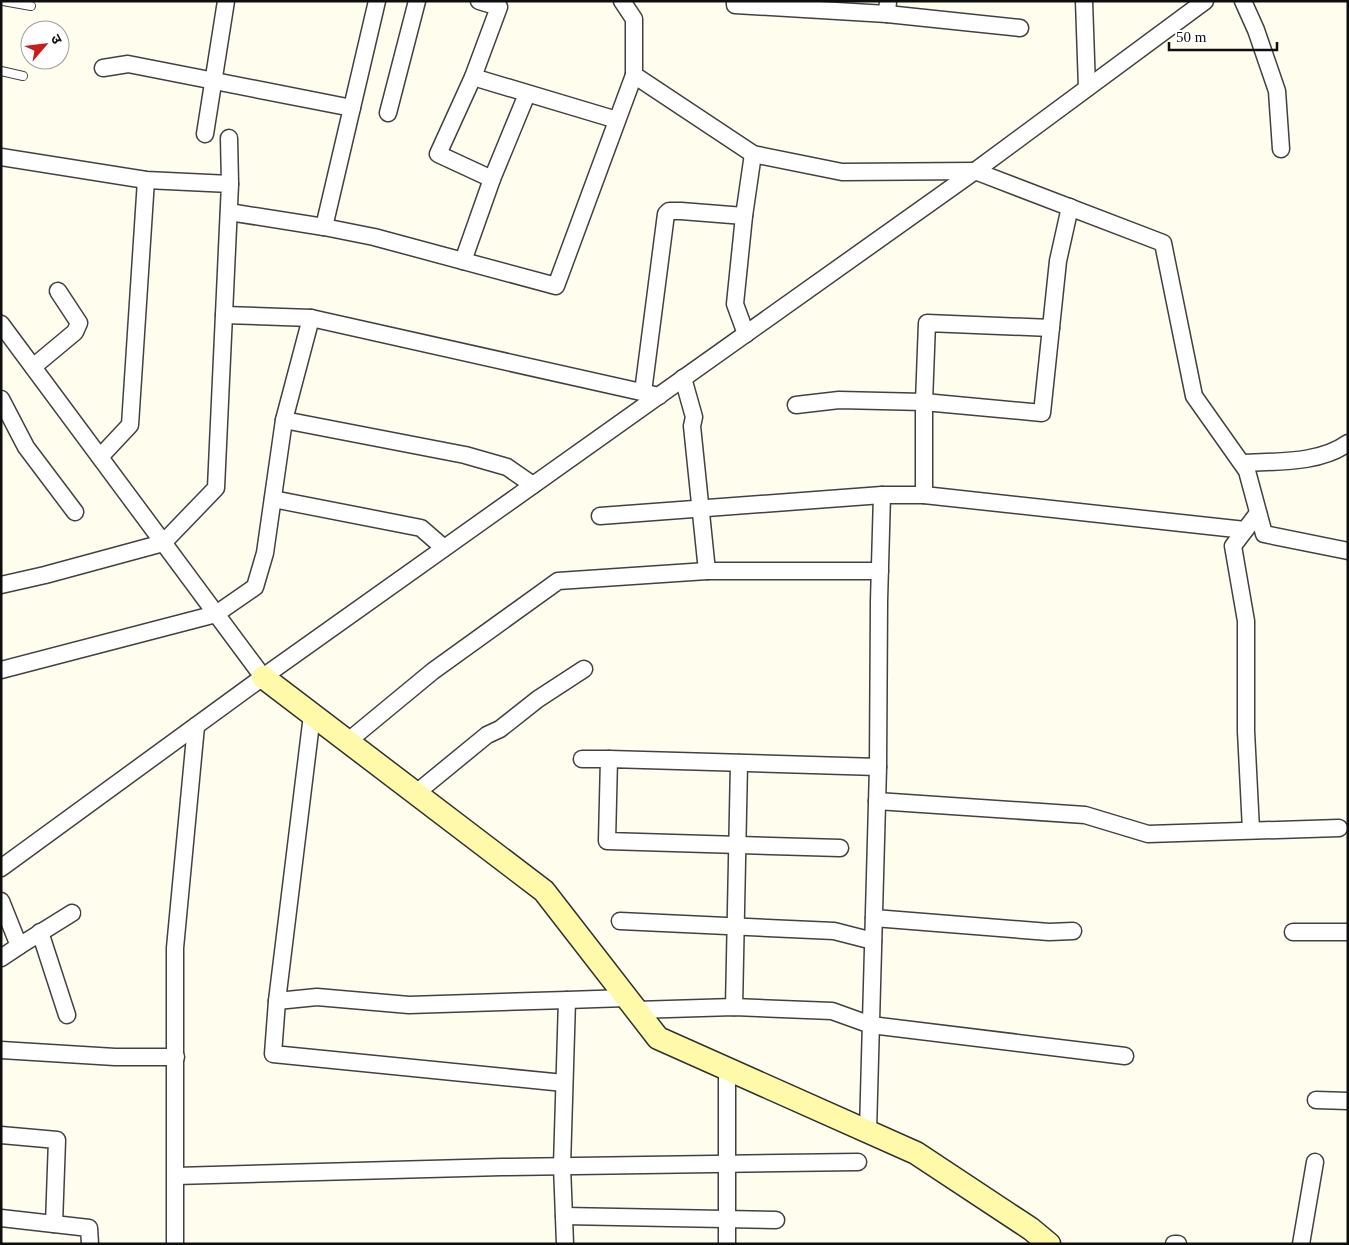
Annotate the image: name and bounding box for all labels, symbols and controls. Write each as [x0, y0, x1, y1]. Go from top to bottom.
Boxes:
north arrow [20, 20, 70, 70]
scale bar [1169, 20, 1276, 52]
text: 50 m [1176, 29, 1207, 45]
text: उ [47, 32, 65, 47]

